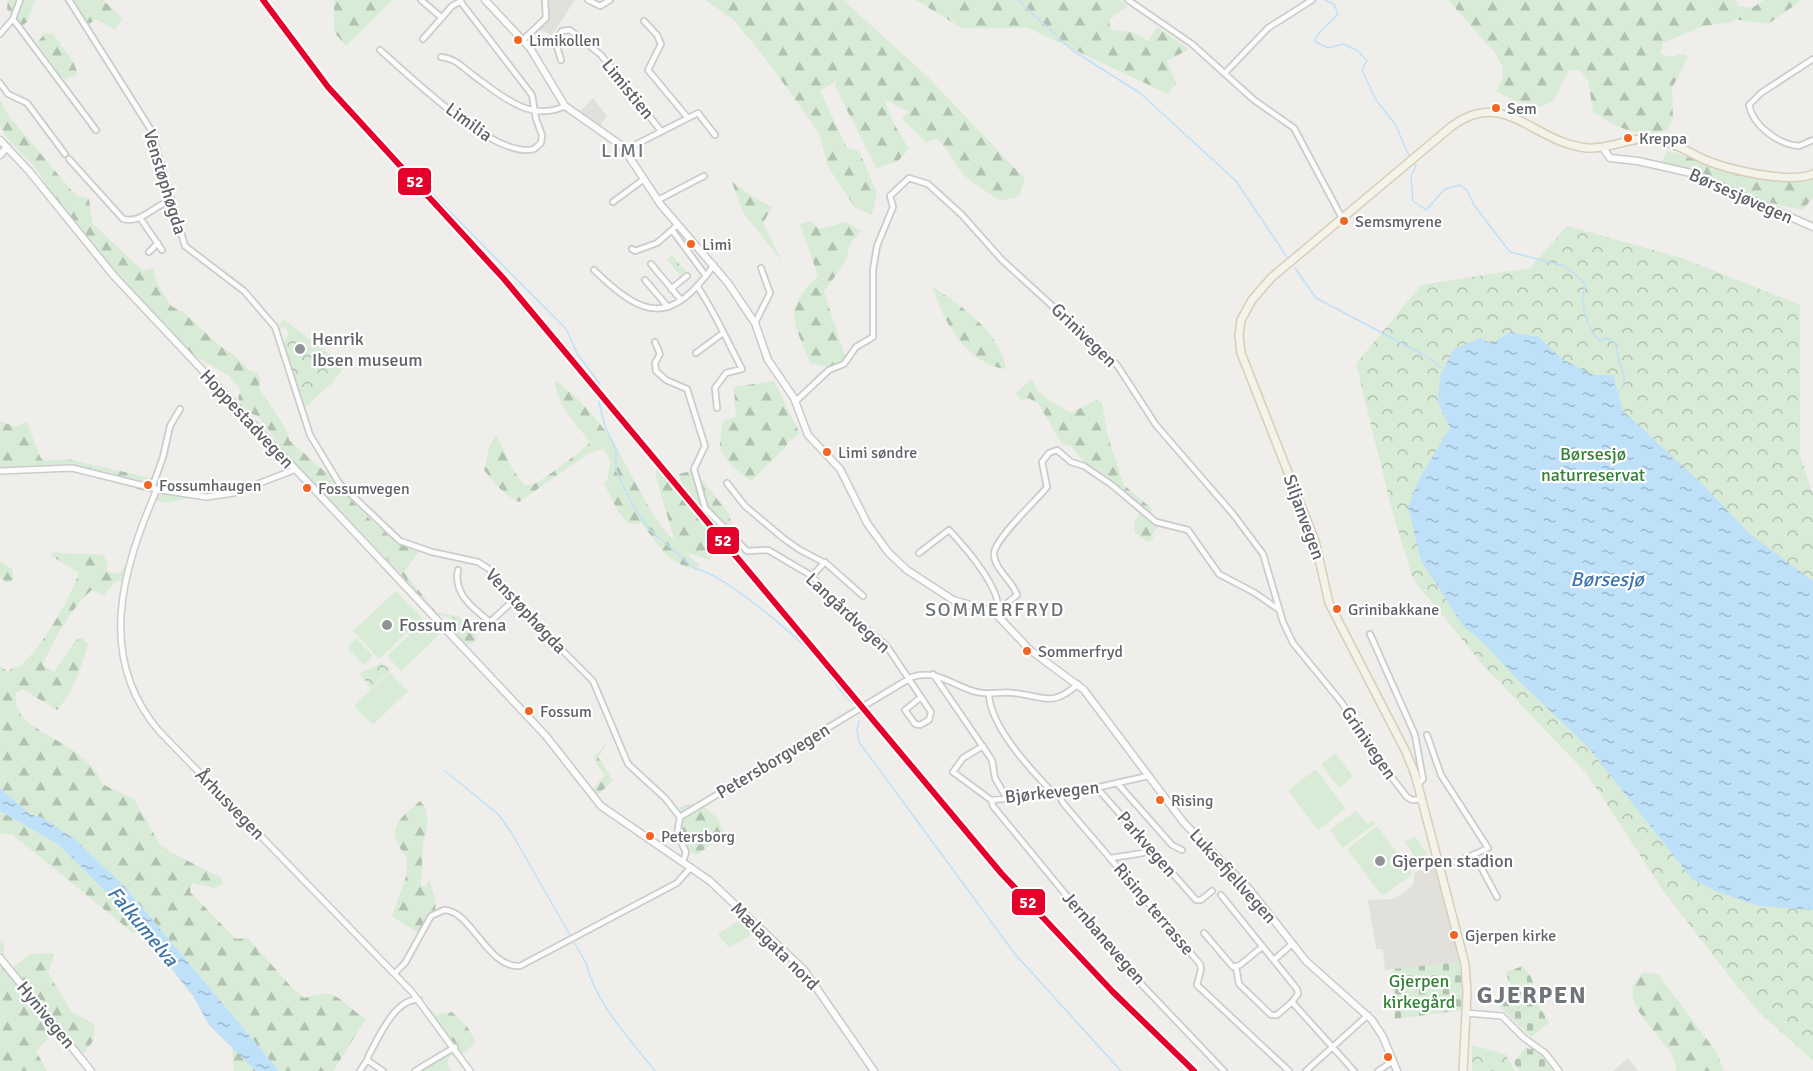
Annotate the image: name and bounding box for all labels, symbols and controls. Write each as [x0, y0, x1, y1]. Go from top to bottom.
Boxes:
place label: Limikollen [529, 31, 600, 51]
marker: Limikollen [512, 34, 524, 46]
street label: Limistien [597, 54, 659, 124]
street label: Limilia [441, 98, 497, 146]
place label: Sem [1507, 99, 1537, 119]
marker: Sem [1490, 102, 1502, 114]
street label: Venstøphøgda [139, 127, 191, 237]
place label: Kreppa [1639, 129, 1687, 149]
marker: Kreppa [1622, 132, 1634, 144]
district label: LIMI [601, 138, 645, 163]
street label: Børsesjøvegen [1686, 163, 1796, 229]
line badge: 52 [397, 167, 432, 196]
text: 52 [406, 172, 424, 192]
place label: Semsmyrene [1355, 212, 1442, 232]
marker: Semsmyrene [1338, 215, 1350, 227]
place label: Limi [702, 235, 731, 255]
marker: Limi [685, 238, 697, 250]
street label: Grinivegen [1046, 298, 1122, 372]
place label: Henrik Ibsen museum [312, 328, 423, 371]
marker: Henrik Ibsen museum [293, 342, 307, 356]
street label: Hoppestadvegen [195, 365, 299, 473]
place label: Limi søndre [838, 443, 917, 463]
park label: Børsesjø naturreservat [1541, 443, 1645, 486]
marker: Limi søndre [821, 446, 833, 458]
street label: Siljanvegen [1278, 471, 1330, 563]
place label: Fossumhaugen [159, 476, 261, 496]
marker: Fossumhaugen [142, 479, 154, 491]
place label: Fossumvegen [318, 479, 410, 499]
marker: Fossumvegen [301, 482, 313, 494]
line badge: 52 [706, 526, 740, 555]
text: 52 [714, 531, 732, 551]
street label: Venstøphøgda [481, 564, 571, 658]
water label: Børsesjø [1570, 567, 1645, 592]
street label: Langårdvegen [801, 568, 895, 658]
district label: SOMMERFRYD [925, 597, 1065, 622]
place label: Grinibakkane [1348, 600, 1439, 620]
marker: Grinibakkane [1331, 603, 1343, 615]
place label: Fossum Arena [399, 614, 506, 636]
marker: Fossum Arena [380, 618, 394, 632]
place label: Sommerfryd [1038, 642, 1123, 662]
marker: Sommerfryd [1021, 645, 1033, 657]
place label: Fossum [540, 702, 592, 722]
street label: Grinivegen [1337, 702, 1401, 784]
marker: Fossum [523, 705, 535, 717]
street label: Petersborgvegen [712, 718, 834, 804]
street label: Århusvegen [191, 764, 269, 844]
street label: Bjørkevegen [1004, 776, 1100, 808]
place label: Rising [1171, 791, 1214, 811]
marker: Rising [1154, 794, 1166, 806]
street label: Parkvegen [1112, 807, 1182, 881]
street label: Luksefjellvegen [1185, 824, 1281, 928]
place label: Petersborg [661, 827, 735, 847]
marker: Petersborg [644, 830, 656, 842]
place label: Gjerpen stadion [1392, 850, 1513, 872]
marker: Gjerpen stadion [1373, 854, 1387, 868]
street label: Rising terrasse [1109, 858, 1199, 960]
water label: Falkumelva [102, 881, 184, 972]
street label: Jernbanevegen [1058, 887, 1150, 989]
line badge: 52 [1011, 888, 1046, 916]
text: 52 [1019, 893, 1037, 913]
street label: Mælagata nord [726, 897, 824, 995]
place label: Gjerpen kirke [1465, 926, 1556, 946]
marker: Gjerpen kirke [1448, 929, 1460, 941]
park label: Gjerpen kirkegård [1383, 970, 1455, 1013]
street label: Hynivegen [12, 977, 80, 1053]
district label: GJERPEN [1477, 980, 1587, 1010]
unlabelled marker [1382, 1051, 1394, 1063]

